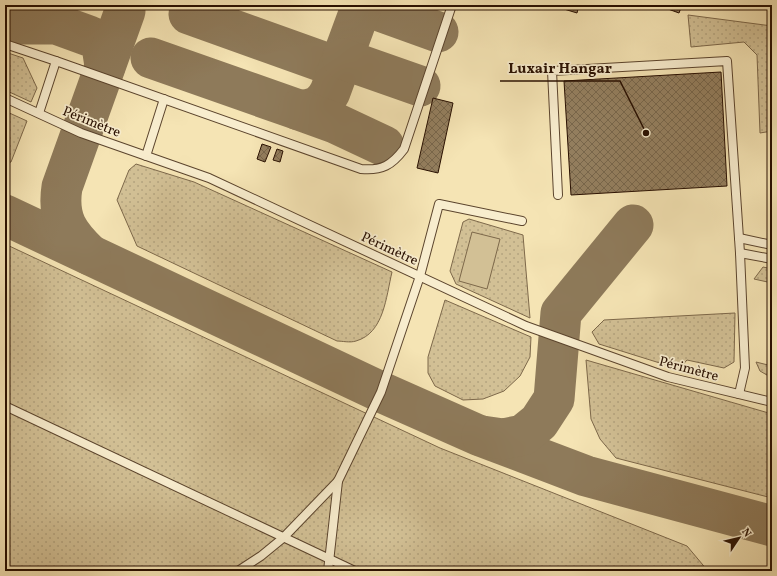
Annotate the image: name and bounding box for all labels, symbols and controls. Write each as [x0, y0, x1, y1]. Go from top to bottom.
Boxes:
callout: Luxair Hangar [500, 54, 620, 81]
text: Luxair Hangar [508, 59, 612, 80]
street label: Périmètre [60, 102, 124, 143]
street label: Périmètre [358, 228, 421, 271]
street label: Périmètre [657, 352, 721, 387]
north arrow [719, 518, 759, 558]
text: N [738, 526, 754, 541]

